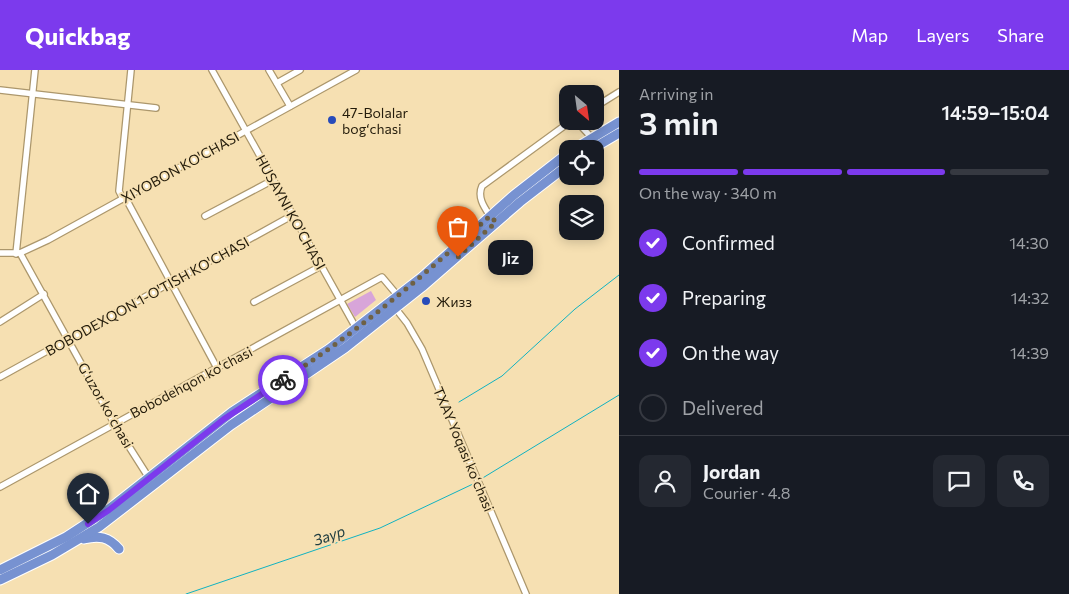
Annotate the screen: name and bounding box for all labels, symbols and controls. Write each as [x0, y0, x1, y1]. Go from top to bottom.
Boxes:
text: Quickbag [25, 21, 130, 50]
text: Map [851, 24, 888, 46]
text: Layers [916, 24, 969, 46]
text: Share [997, 24, 1044, 46]
text: Arriving in [639, 84, 713, 103]
north arrow [559, 85, 604, 130]
map controls [559, 85, 604, 240]
text: 14:59–15:04 [942, 101, 1049, 124]
text: 3 min [639, 102, 719, 142]
place label: 47-Bolalar bogʻchasi [342, 104, 409, 137]
marker: 47-Bolalar bogʻchasi [326, 114, 338, 126]
street label: XIYOBON KO'CHASI [118, 128, 242, 206]
button: locate [559, 140, 604, 185]
street label: HUSAYNI KO'CHASI [252, 152, 330, 272]
text: On the way · 340 m [639, 183, 777, 202]
button: layers [559, 195, 604, 240]
pin [437, 206, 479, 257]
icon: bag [444, 213, 472, 241]
icon: check [639, 229, 667, 257]
text: Confirmed [682, 231, 775, 254]
street label: BOBODEXQON 1-O'TISH KO'CHASI [42, 233, 252, 359]
text: 14:30 [1009, 233, 1049, 252]
callout: Jiz [488, 240, 533, 274]
text: Jiz [502, 248, 519, 267]
icon: check [639, 284, 667, 312]
text: Preparing [682, 286, 766, 309]
text: 14:32 [1011, 288, 1049, 307]
place label: Жизз [436, 293, 472, 310]
marker: Жизз [420, 295, 432, 307]
icon: check [639, 339, 667, 367]
text: On the way [682, 341, 779, 364]
street label: Bobodehqon koʻchasi [127, 343, 255, 421]
text: 14:39 [1010, 343, 1049, 362]
courier [258, 355, 308, 405]
street label: Gʻuzor koʻchasi [75, 359, 137, 451]
icon: bike [269, 366, 297, 394]
street label: TXAY Yoqasi koʻchasi [430, 384, 498, 514]
text: Delivered [682, 396, 763, 419]
button: person [639, 455, 691, 507]
button: chat [933, 455, 985, 507]
button: phone [997, 455, 1049, 507]
text: Jordan [703, 460, 760, 483]
pin [67, 473, 109, 524]
icon: home [74, 480, 102, 508]
text: Courier · 4.8 [703, 483, 790, 502]
water label: Заур [311, 521, 348, 549]

